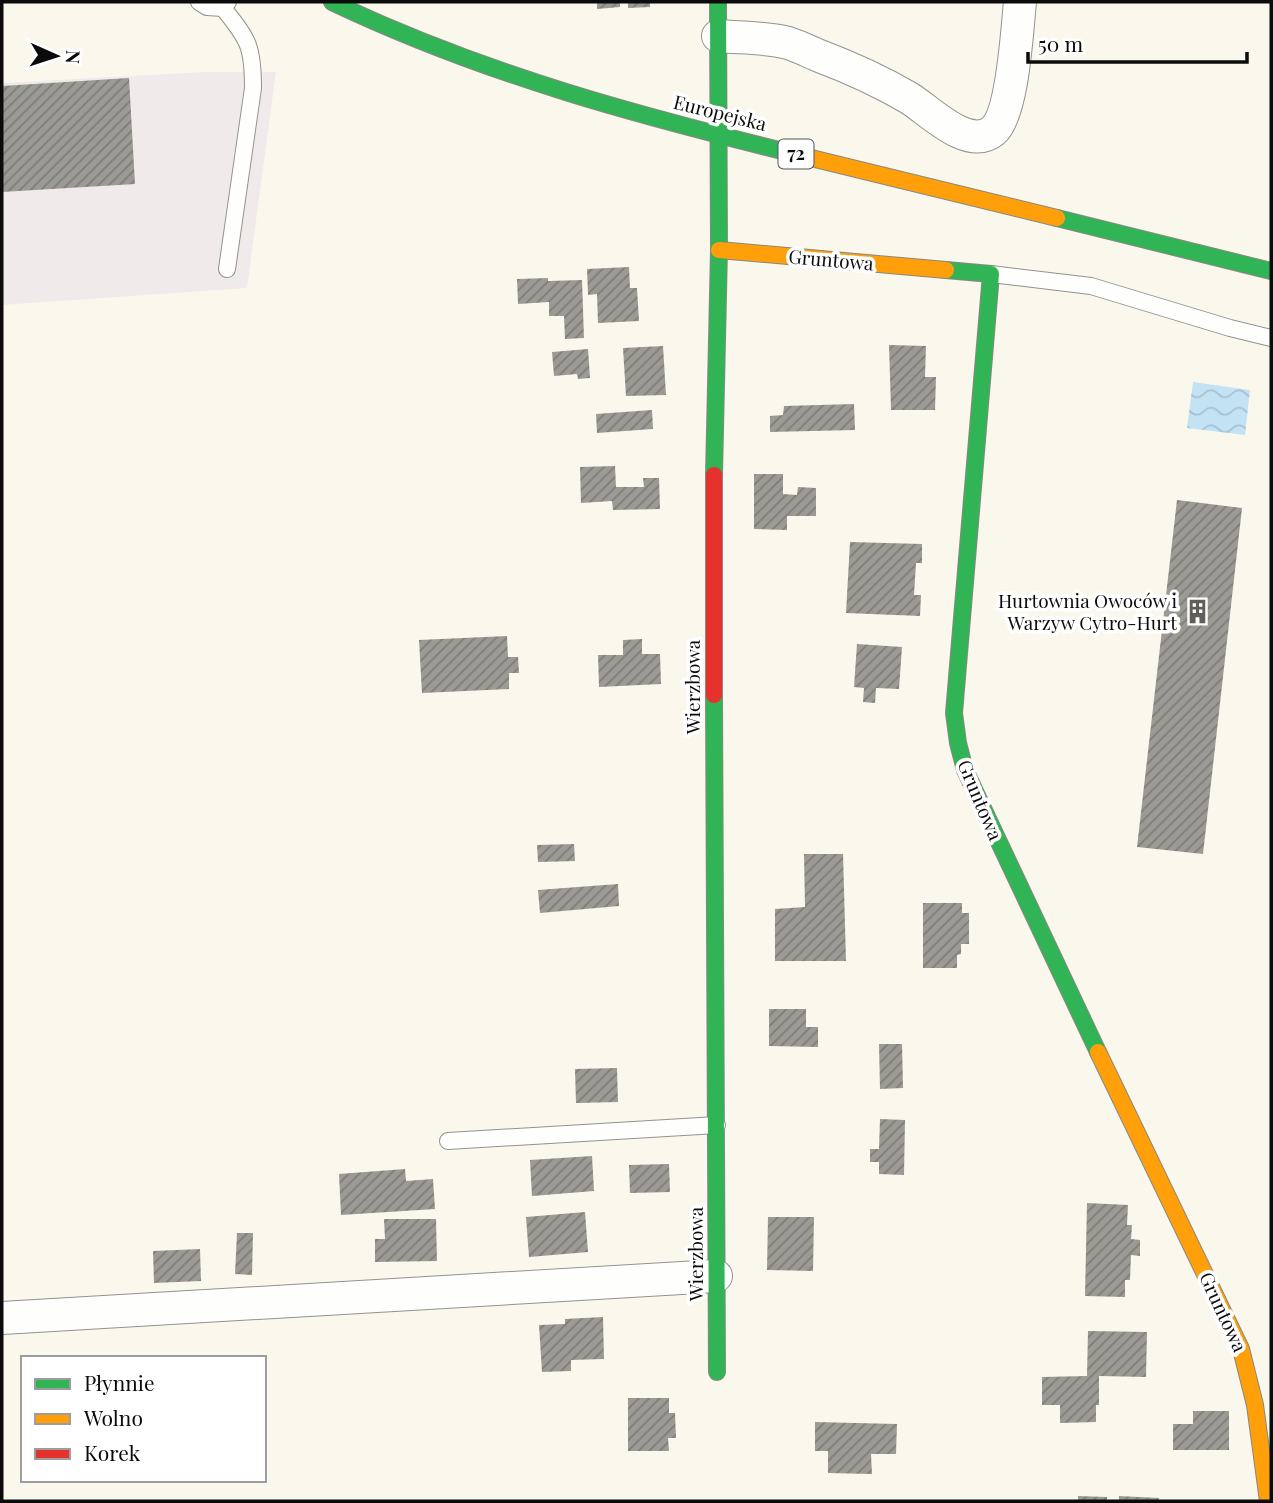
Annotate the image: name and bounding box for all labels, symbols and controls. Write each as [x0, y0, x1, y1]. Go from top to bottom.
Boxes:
north arrow [21, 21, 91, 91]
scale bar [1028, 21, 1247, 65]
text: 50 m [1038, 29, 1084, 57]
text: N [61, 49, 87, 65]
street label: Europejska [671, 88, 770, 136]
road number: 72 [778, 140, 814, 168]
street label: Gruntowa [788, 242, 875, 276]
place label: Hurtownia Owoców i Warzyw Cytro-Hurt [998, 587, 1177, 635]
building icon: Hurtownia Owoców i Warzyw Cytro-Hurt [1183, 598, 1211, 626]
street label: Wierzbowa [679, 639, 705, 735]
street label: Gruntowa [952, 755, 1010, 844]
street label: Wierzbowa [682, 1206, 708, 1302]
street label: Gruntowa [1194, 1267, 1254, 1356]
legend [21, 1356, 266, 1482]
text: Płynnie [84, 1368, 155, 1396]
text: Wolno [83, 1403, 143, 1431]
text: Korek [84, 1438, 141, 1466]

